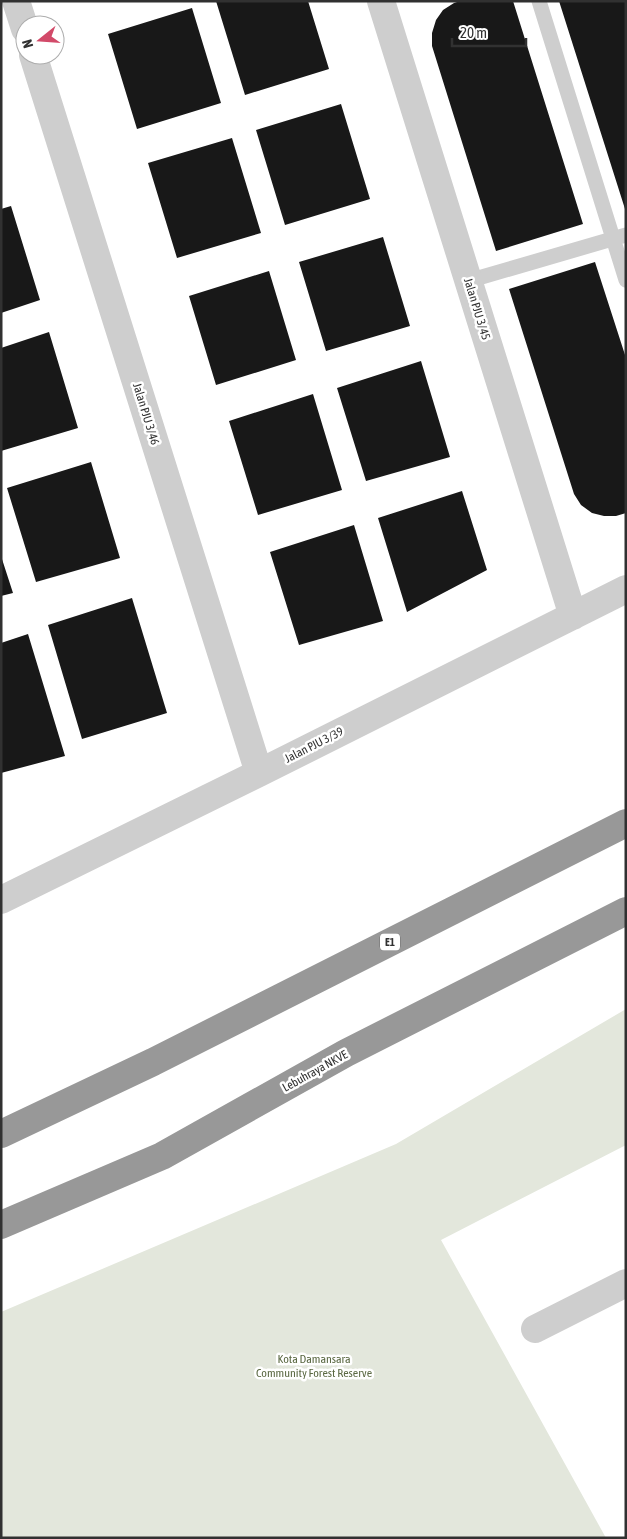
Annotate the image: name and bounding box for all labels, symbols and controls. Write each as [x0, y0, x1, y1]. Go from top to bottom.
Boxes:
north arrow [15, 15, 65, 65]
scale bar [452, 15, 526, 47]
text: 20 m [460, 24, 487, 41]
text: N [19, 38, 36, 50]
street label: Jalan PJU 3/45 [461, 276, 493, 342]
street label: Jalan PJU 3/46 [130, 381, 162, 447]
street label: Jalan PJU 3/39 [282, 724, 346, 766]
road number: E1 [380, 934, 400, 950]
street label: Lebuhraya NKVE [280, 1047, 350, 1095]
park label: Kota Damansara Community Forest Reserve [256, 1352, 372, 1380]

